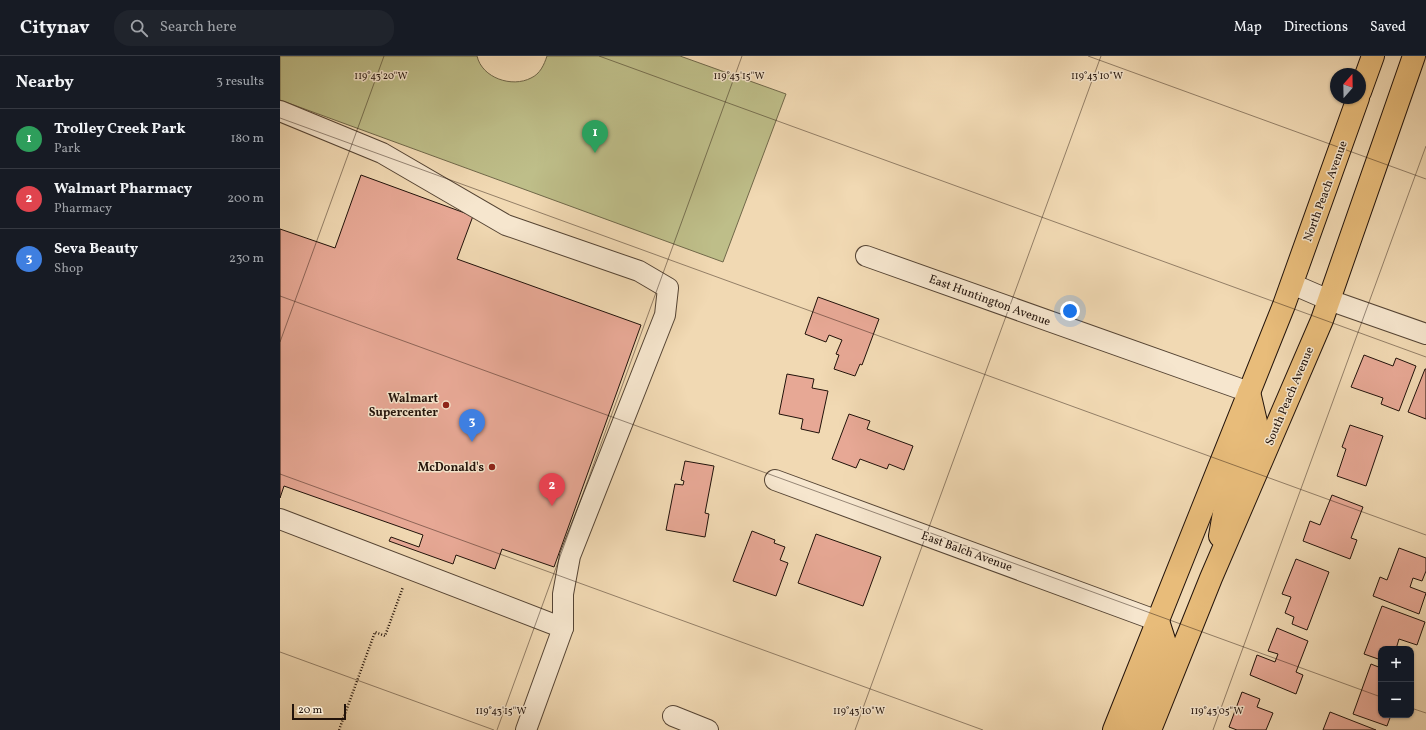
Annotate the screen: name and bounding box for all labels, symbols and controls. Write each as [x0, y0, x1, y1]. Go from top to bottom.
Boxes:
search box [114, 10, 394, 46]
text: Citynav [20, 15, 90, 41]
icon: search [128, 17, 150, 39]
text: Search here [160, 17, 237, 38]
text: Map [1234, 18, 1262, 37]
text: Directions [1284, 18, 1348, 37]
text: Saved [1370, 18, 1406, 37]
north arrow [1330, 68, 1366, 104]
text: 119°43'20"W [354, 69, 408, 83]
text: 119°43'15"W [713, 69, 765, 83]
text: 119°43'10"W [1071, 69, 1123, 83]
text: Nearby [16, 71, 74, 94]
text: 3 results [216, 73, 264, 91]
text: Trolley Creek Park [54, 119, 186, 140]
pin: 1 [582, 120, 608, 153]
text: 1 [26, 130, 32, 148]
text: 180 m [230, 130, 264, 148]
street label: North Peach Avenue [1300, 138, 1352, 244]
text: Park [54, 140, 81, 158]
text: Walmart Pharmacy [54, 179, 192, 200]
text: 2 [26, 190, 32, 208]
text: 200 m [227, 190, 264, 208]
text: Pharmacy [54, 200, 112, 218]
text: Seva Beauty [54, 239, 138, 260]
text: 3 [26, 250, 32, 268]
text: 230 m [229, 250, 264, 268]
text: Shop [54, 260, 83, 278]
street label: East Huntington Avenue [927, 271, 1053, 331]
your location [1060, 301, 1080, 321]
street label: South Peach Avenue [1262, 344, 1318, 448]
place label: Walmart Supercenter [369, 391, 438, 421]
marker: Walmart Supercenter [441, 400, 451, 410]
pin: 3 [459, 409, 485, 442]
place label: McDonald's [418, 460, 484, 476]
marker: McDonald's [487, 462, 497, 472]
pin: 2 [539, 473, 565, 506]
street label: East Balch Avenue [919, 528, 1015, 576]
map controls [1378, 646, 1414, 718]
button: + [1378, 646, 1414, 682]
button: − [1378, 682, 1414, 718]
scale bar [292, 702, 346, 721]
text: 20 m [298, 703, 322, 718]
text: 119°43'15"W [475, 704, 527, 718]
text: 119°43'10"W [833, 704, 885, 718]
text: 119°43'05"W [1191, 704, 1243, 718]

